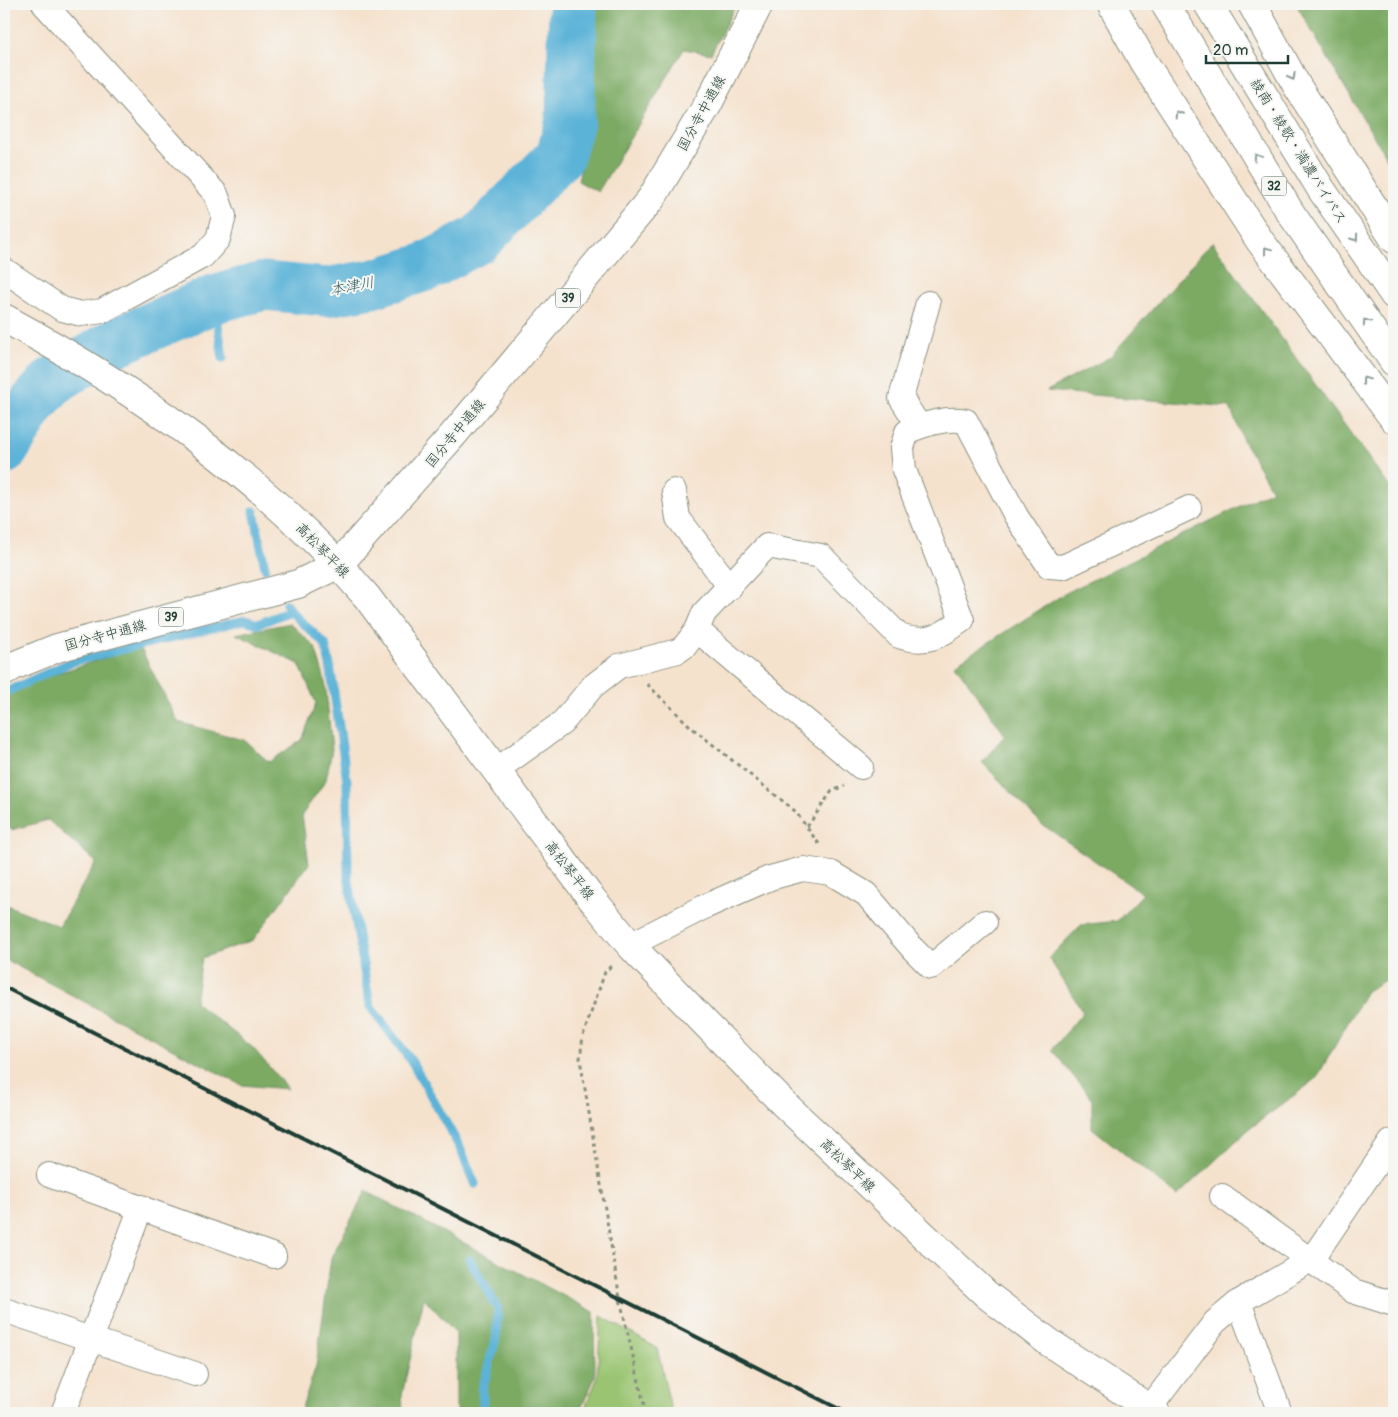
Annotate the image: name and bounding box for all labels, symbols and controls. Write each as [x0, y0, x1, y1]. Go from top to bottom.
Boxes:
scale bar [1206, 32, 1288, 64]
text: 20 m [1213, 41, 1248, 60]
street label: 国分寺中通線 [674, 72, 729, 154]
one-way arrow [1286, 72, 1296, 81]
street label: 綾南・綾歌・満濃バイパス [1247, 76, 1350, 227]
one-way arrow [1174, 111, 1184, 120]
one-way arrow [1254, 154, 1264, 163]
road number: 32 [1262, 177, 1286, 196]
one-way arrow [1349, 232, 1358, 242]
one-way arrow [1264, 247, 1272, 256]
water label: 本津川 [328, 273, 376, 300]
road number: 39 [556, 288, 580, 308]
one-way arrow [1363, 318, 1372, 328]
one-way arrow [1362, 376, 1371, 386]
street label: 国分寺中通線 [422, 396, 489, 471]
street label: 高松琴平線 [292, 519, 353, 581]
road number: 39 [158, 608, 184, 626]
street label: 国分寺中通線 [62, 616, 148, 655]
street label: 高松琴平線 [541, 837, 598, 903]
street label: 高松琴平線 [817, 1135, 879, 1196]

